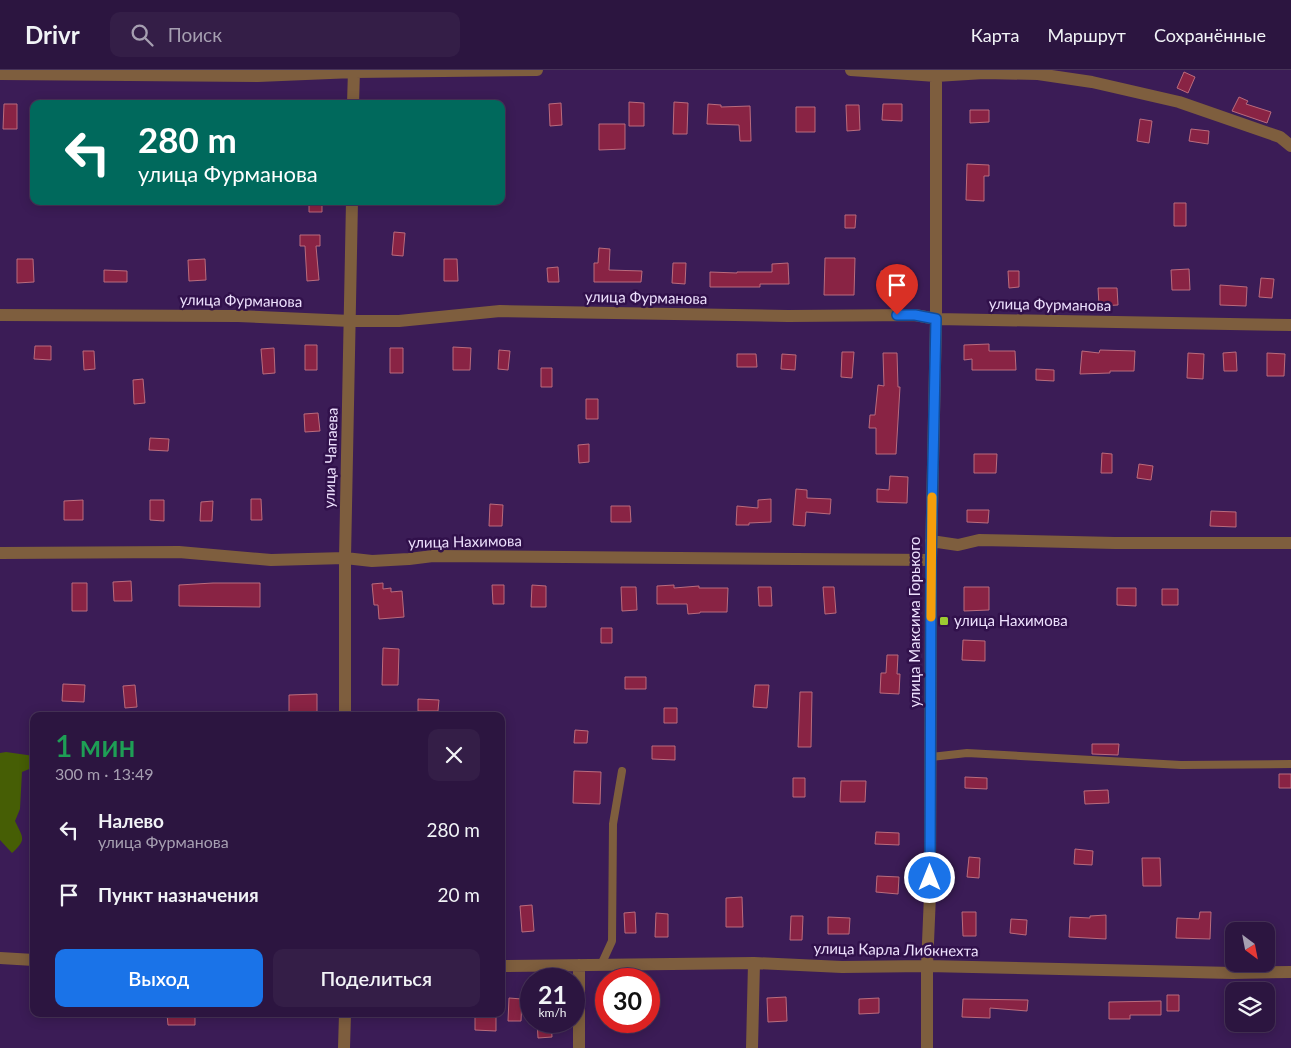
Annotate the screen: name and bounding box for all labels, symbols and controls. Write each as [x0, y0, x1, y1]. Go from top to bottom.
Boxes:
search box [110, 12, 460, 57]
text: Drivr [25, 20, 80, 49]
icon: search [128, 21, 156, 49]
text: Поиск [168, 23, 222, 46]
text: Карта [971, 24, 1019, 46]
text: Маршрут [1047, 24, 1126, 46]
text: Сохранённые [1154, 24, 1266, 46]
text: 280 m [138, 118, 237, 160]
icon: left [55, 120, 120, 185]
text: улица Фурманова [138, 160, 318, 187]
pin [876, 264, 918, 315]
icon: arrive [883, 271, 911, 299]
street label: улица Фурманова [585, 287, 707, 307]
street label: улица Фурманова [180, 290, 302, 310]
street label: улица Фурманова [989, 294, 1111, 314]
street label: улица Чапаева [319, 407, 341, 509]
street label: улица Нахимова [408, 531, 522, 551]
street label: улица Максима Горького [905, 537, 923, 707]
place label: улица Нахимова [954, 611, 1068, 629]
marker: улица Нахимова [938, 615, 950, 627]
text: 1 мин [55, 727, 136, 763]
button: close [428, 729, 480, 781]
text: 300 m · 13:49 [55, 764, 154, 783]
text: Налево [98, 809, 164, 832]
icon: left [55, 816, 83, 844]
text: 280 m [426, 818, 480, 841]
text: улица Фурманова [98, 832, 229, 851]
position arrow [903, 851, 955, 903]
icon: arrive [55, 881, 83, 909]
text: Пункт назначения [98, 883, 259, 906]
text: 20 m [437, 883, 480, 906]
north arrow [1225, 922, 1275, 972]
map controls [1225, 922, 1275, 1032]
street label: улица Карла Либкнехта [813, 939, 979, 959]
button: Выход [55, 949, 263, 1007]
button: Поделиться [273, 949, 480, 1007]
speed limit sign: 30 [595, 968, 660, 1033]
text: 21 [538, 979, 567, 1009]
button: layers [1225, 982, 1275, 1032]
text: km/h [538, 1005, 567, 1020]

